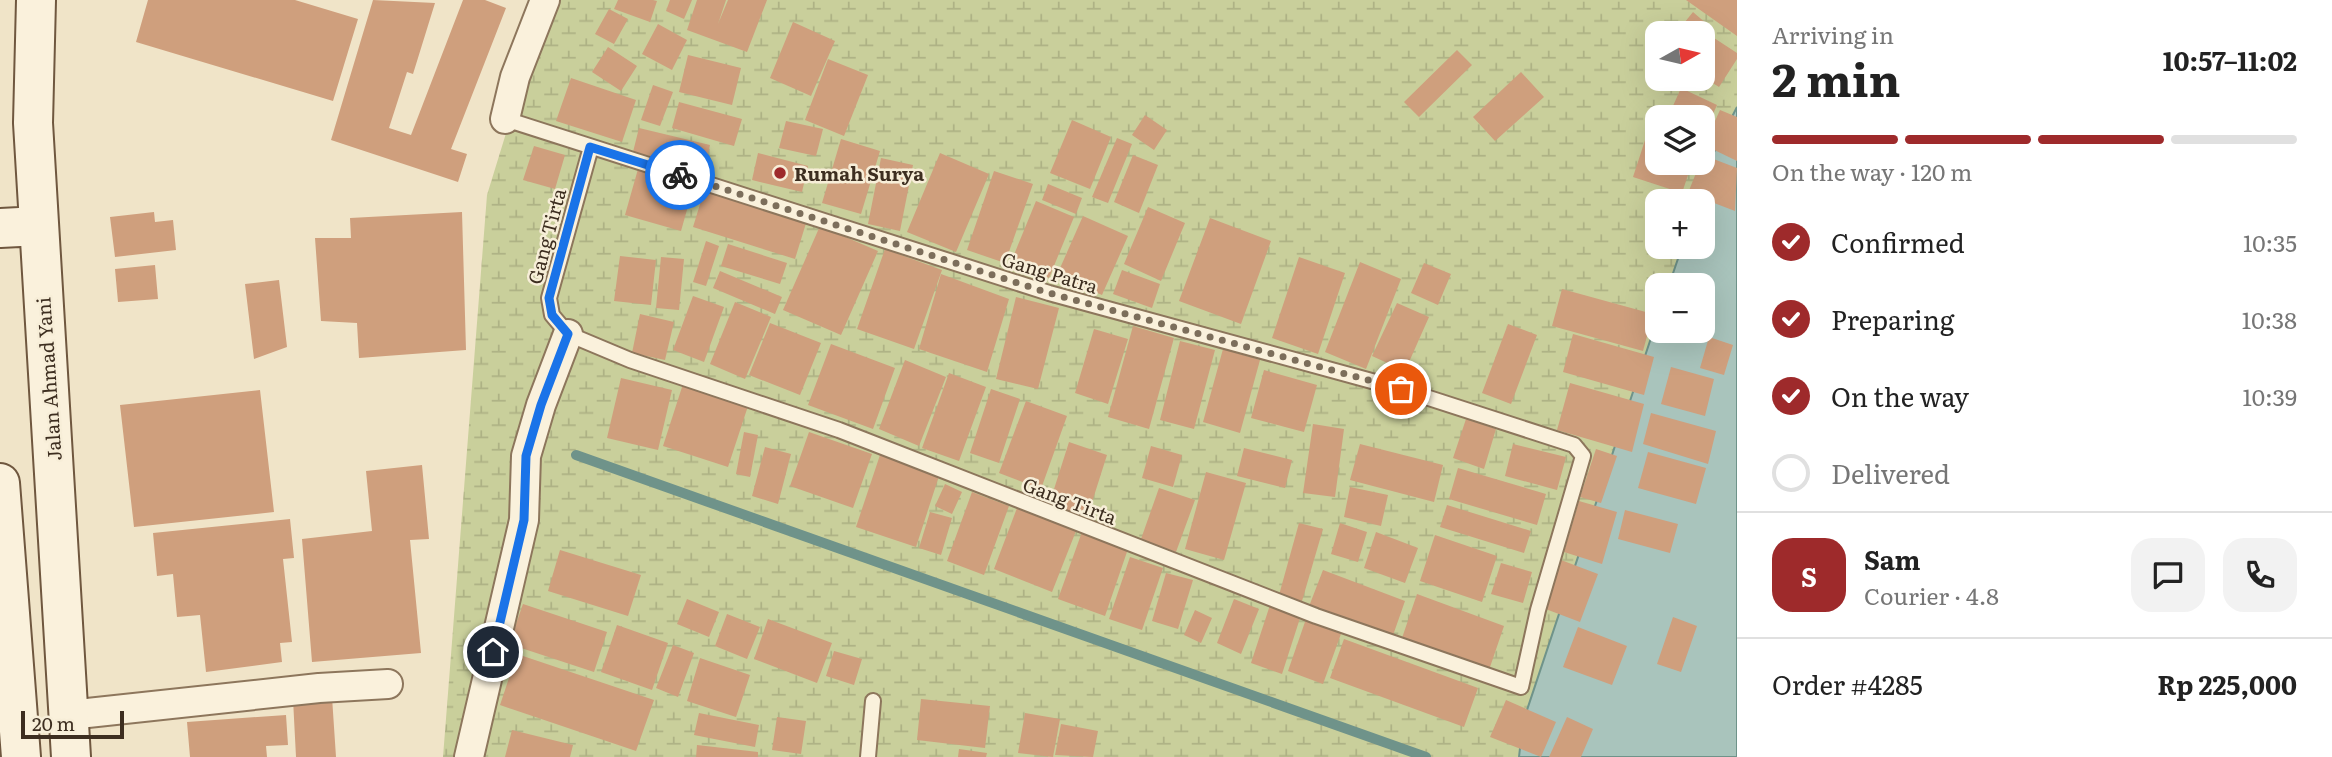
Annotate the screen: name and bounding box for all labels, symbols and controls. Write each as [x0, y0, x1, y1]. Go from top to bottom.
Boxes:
text: Arriving in [1772, 17, 1894, 51]
north arrow [1645, 21, 1715, 91]
map controls [1645, 21, 1715, 343]
text: 10:57–11:02 [2163, 40, 2297, 79]
text: 2 min [1772, 43, 1901, 111]
button: layers [1645, 105, 1715, 175]
courier [645, 140, 715, 210]
text: On the way · 120 m [1772, 154, 1972, 188]
icon: bike [661, 156, 699, 194]
place label: Rumah Surya [794, 159, 924, 187]
marker: Rumah Surya [772, 165, 788, 181]
street label: Gang Tirta [520, 184, 572, 287]
button: + [1645, 189, 1715, 259]
text: Confirmed [1831, 222, 1965, 261]
icon: check [1772, 223, 1810, 261]
text: 10:35 [2243, 225, 2297, 259]
street label: Gang Patra [999, 244, 1102, 300]
button: − [1645, 273, 1715, 343]
street label: Jalan Ahmad Yani [28, 296, 68, 462]
text: Preparing [1831, 299, 1954, 338]
icon: check [1772, 300, 1810, 338]
text: 10:38 [2242, 302, 2297, 336]
pin [1371, 359, 1431, 419]
icon: bag [1382, 370, 1420, 408]
text: On the way [1831, 376, 1969, 415]
icon: check [1772, 377, 1810, 415]
text: 10:39 [2242, 379, 2297, 413]
text: Delivered [1831, 453, 1950, 492]
street label: Gang Tirta [1019, 469, 1122, 531]
button: chat [2131, 538, 2205, 612]
button: phone [2223, 538, 2297, 612]
text: Sam [1864, 539, 1920, 578]
text: S [1801, 556, 1817, 595]
text: Courier · 4.8 [1864, 578, 1999, 612]
pin [463, 622, 523, 682]
icon: home [474, 633, 512, 671]
text: Order #4285 [1772, 664, 1923, 703]
text: Rp 225,000 [2157, 664, 2297, 703]
scale bar [21, 708, 124, 740]
text: 20 m [32, 709, 75, 737]

